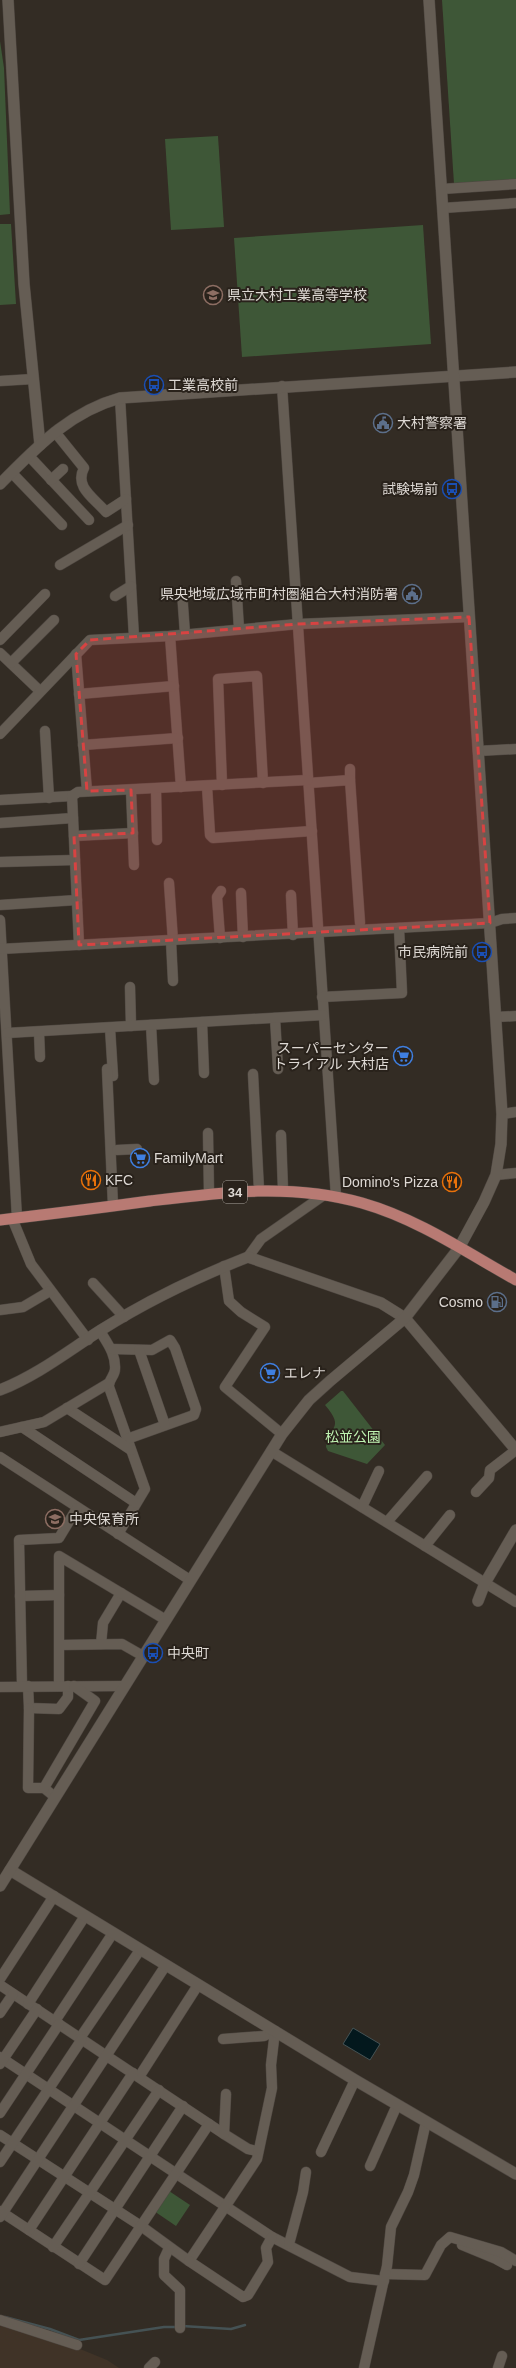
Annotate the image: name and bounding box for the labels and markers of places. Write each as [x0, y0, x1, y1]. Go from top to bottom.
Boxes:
school or university icon: 県立大村工業高等学校 [202, 284, 224, 306]
place label: 県立大村工業高等学校 [227, 287, 367, 303]
bus stop icon: 工業高校前 [143, 374, 165, 396]
place label: 工業高校前 [168, 377, 238, 393]
public building icon: 大村警察署 [372, 412, 394, 434]
place label: 大村警察署 [397, 415, 467, 431]
bus stop icon: 試験場前 [441, 478, 463, 500]
place label: 試験場前 [382, 481, 438, 497]
public building icon: 県央地域広域市町村圏組合大村消防署 [401, 583, 423, 605]
place label: 県央地域広域市町村圏組合大村消防署 [160, 586, 398, 602]
bus stop icon: 市民病院前 [471, 941, 493, 963]
place label: 市民病院前 [398, 944, 468, 960]
place label: スーパーセンター トライアル 大村店 [273, 1040, 389, 1072]
supermarket icon: スーパーセンター トライアル 大村店 [392, 1045, 414, 1067]
supermarket icon: FamilyMart [129, 1147, 151, 1169]
place label: FamilyMart [154, 1150, 223, 1166]
restaurant icon: KFC [80, 1169, 102, 1191]
restaurant icon: Domino's Pizza [441, 1171, 463, 1193]
place label: KFC [105, 1172, 133, 1188]
place label: Domino's Pizza [342, 1174, 438, 1190]
fuel station icon: Cosmo [486, 1291, 508, 1313]
place label: Cosmo [439, 1294, 483, 1310]
supermarket icon: エレナ [259, 1362, 281, 1384]
place label: エレナ [284, 1365, 326, 1381]
school or university icon: 中央保育所 [44, 1508, 66, 1530]
place label: 中央保育所 [69, 1511, 139, 1527]
bus stop icon: 中央町 [142, 1642, 164, 1664]
place label: 中央町 [167, 1645, 209, 1661]

